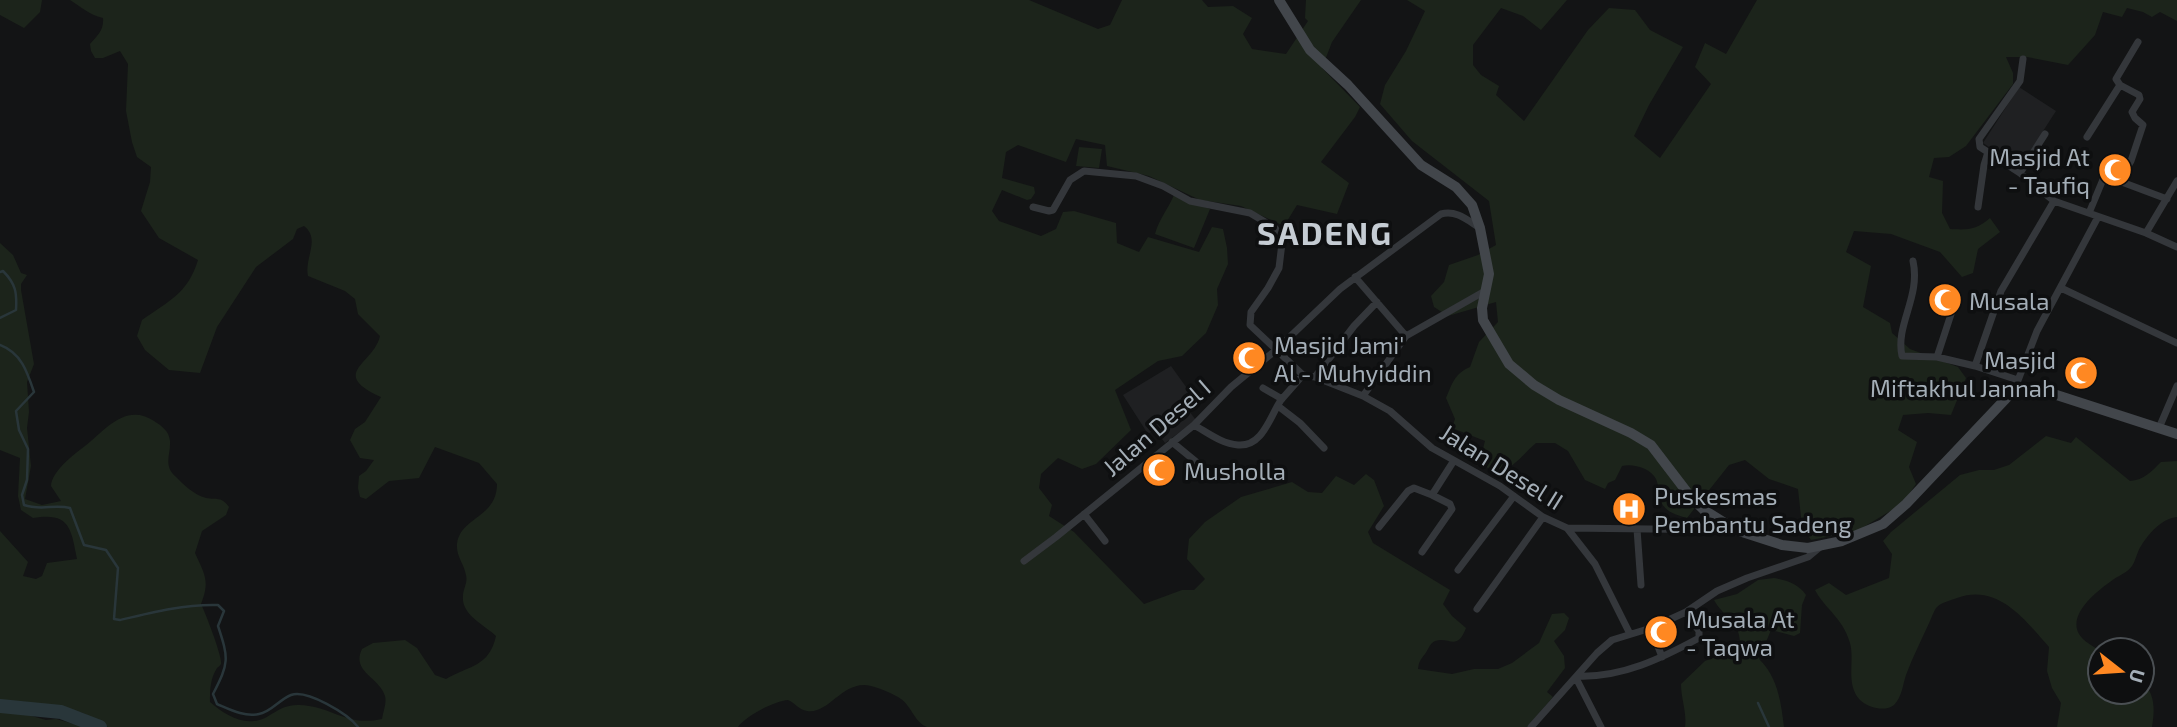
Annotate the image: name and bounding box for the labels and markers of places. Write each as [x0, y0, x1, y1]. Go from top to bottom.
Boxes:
place label: Masjid At - Taufiq [1989, 142, 2090, 199]
mosque icon: Masjid At - Taufiq [2096, 151, 2134, 189]
mosque icon: Musala [1926, 281, 1964, 319]
place label: Musala [1969, 286, 2049, 315]
place label: Masjid Jami' Al - Muhyiddin [1274, 330, 1432, 387]
mosque icon: Masjid Jami' Al - Muhyiddin [1230, 339, 1268, 377]
place label: Masjid Miftakhul Jannah [1870, 345, 2056, 402]
mosque icon: Masjid Miftakhul Jannah [2062, 354, 2100, 392]
mosque icon: Musholla [1140, 451, 1178, 489]
place label: Musholla [1184, 456, 1286, 485]
place label: Puskesmas Pembantu Sadeng [1654, 481, 1852, 538]
hospital icon: Puskesmas Pembantu Sadeng [1610, 490, 1648, 528]
place label: Musala At - Taqwa [1686, 604, 1795, 661]
mosque icon: Musala At - Taqwa [1642, 613, 1680, 651]

